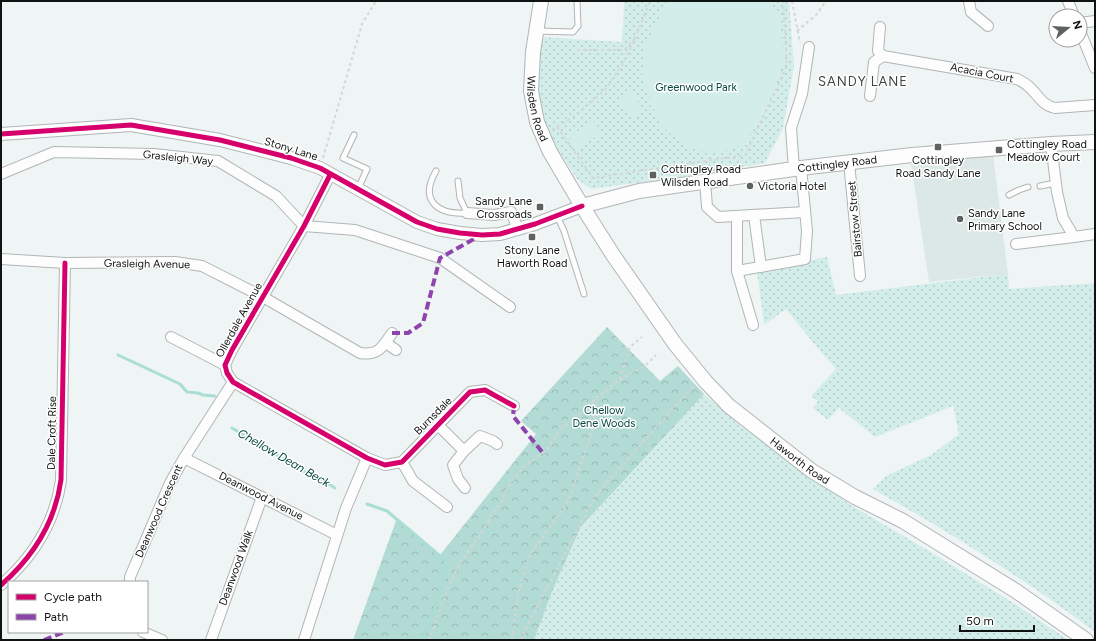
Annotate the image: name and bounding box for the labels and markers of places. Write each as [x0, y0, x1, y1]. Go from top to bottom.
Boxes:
place label: Cottingley Road Meadow Court [1007, 138, 1087, 164]
marker: Cottingley Road Sandy Lane [933, 142, 943, 152]
marker: Cottingley Road Meadow Court [994, 145, 1004, 155]
place label: Cottingley Road Sandy Lane [896, 154, 980, 180]
place label: Cottingley Road Wilsden Road [661, 163, 741, 189]
marker: Cottingley Road Wilsden Road [648, 170, 658, 180]
place label: Victoria Hotel [758, 180, 826, 193]
marker: Victoria Hotel [745, 181, 755, 191]
place label: Sandy Lane Crossroads [475, 195, 532, 221]
marker: Sandy Lane Crossroads [535, 202, 545, 212]
place label: Sandy Lane Primary School [968, 207, 1042, 233]
marker: Sandy Lane Primary School [955, 214, 965, 224]
marker: Stony Lane Haworth Road [527, 232, 537, 242]
place label: Stony Lane Haworth Road [497, 244, 567, 270]

